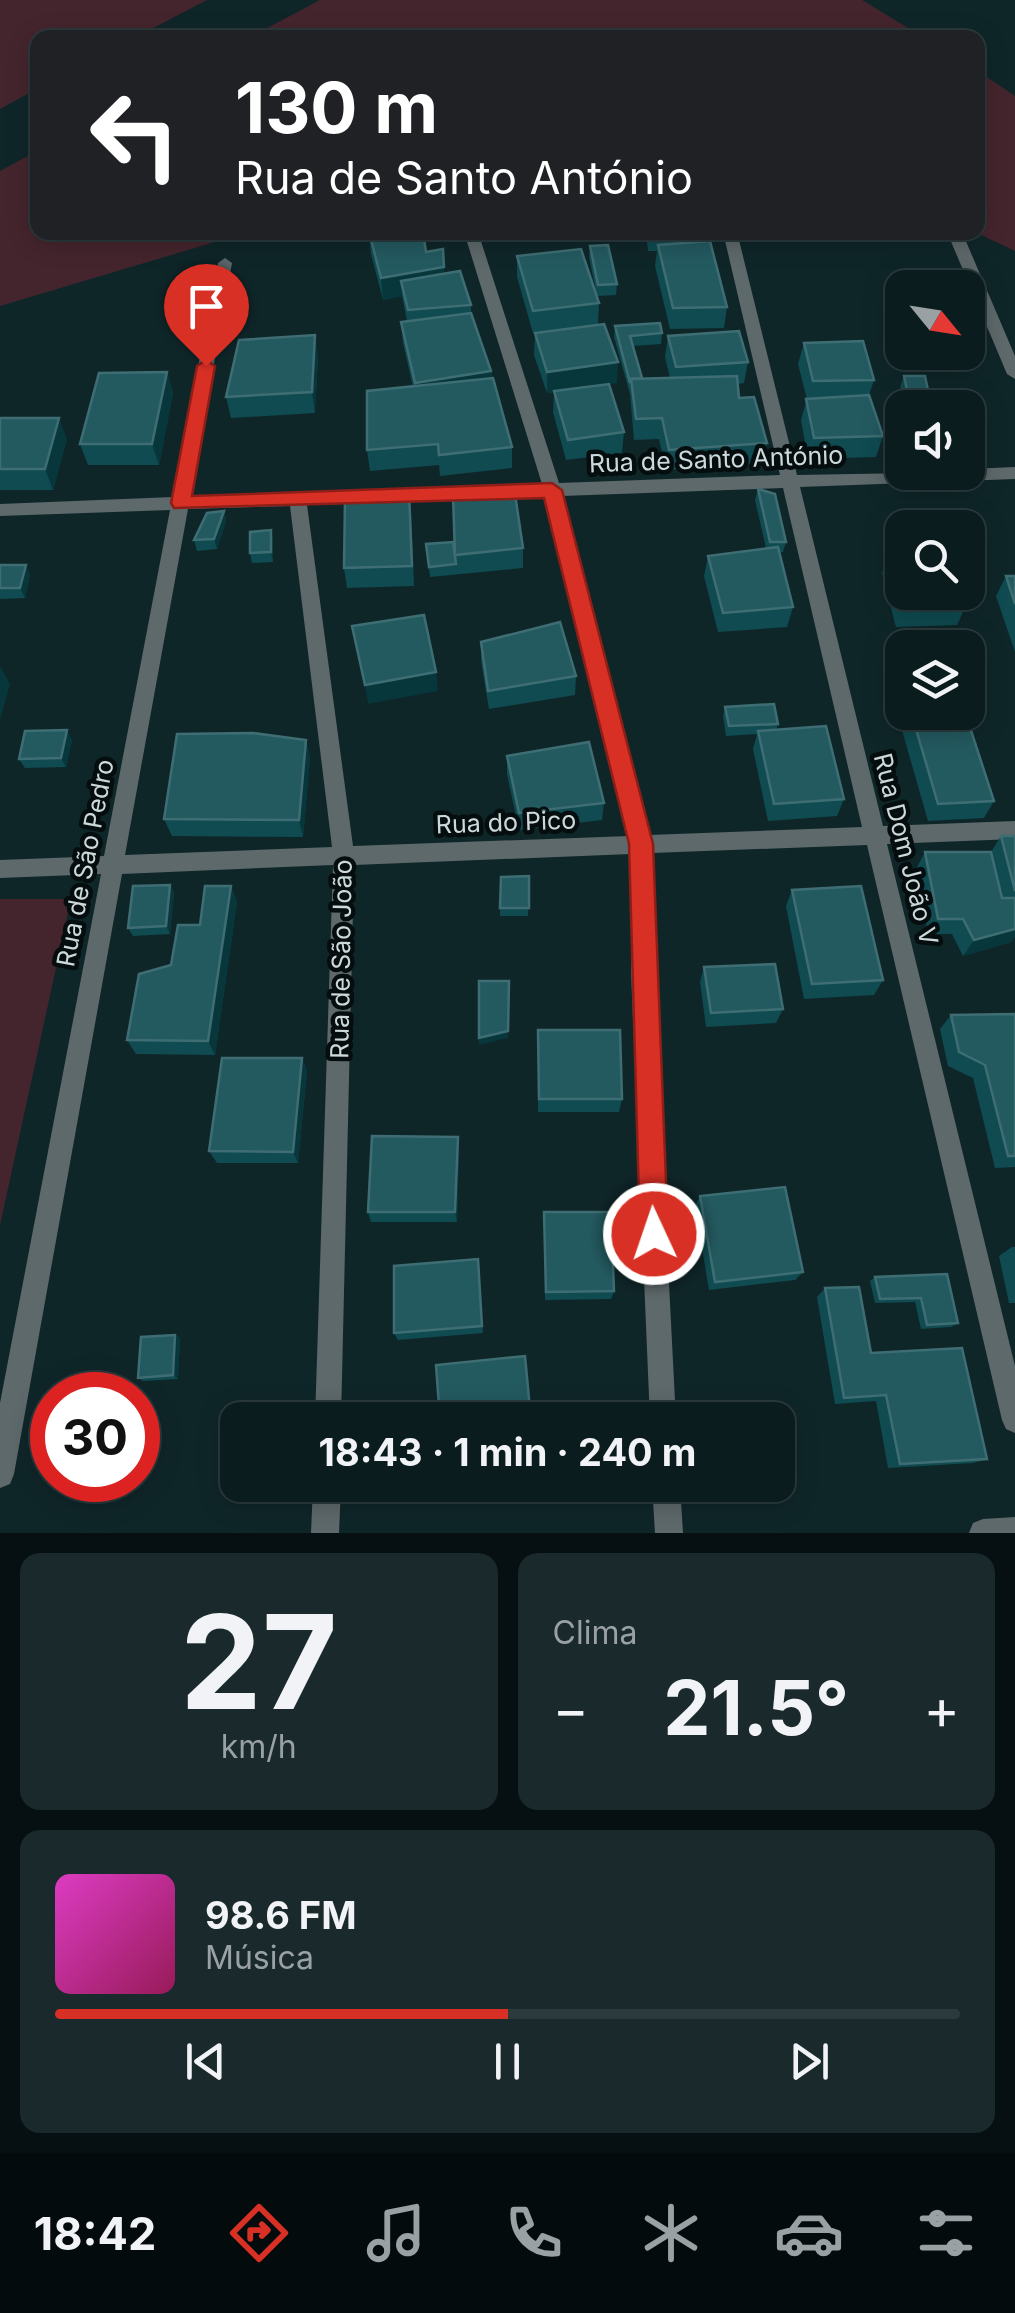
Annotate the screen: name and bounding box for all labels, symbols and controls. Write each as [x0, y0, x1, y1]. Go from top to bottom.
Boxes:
text: 130 m [235, 65, 438, 150]
icon: left [70, 70, 200, 200]
text: Rua de Santo António [235, 150, 693, 205]
pin [164, 264, 249, 367]
north arrow [885, 270, 985, 370]
map controls [885, 270, 985, 730]
icon: arrive [179, 279, 234, 334]
button: sound [885, 390, 985, 490]
street label: Rua de Santo António [588, 440, 844, 478]
button: search [885, 510, 985, 610]
button: layers [885, 630, 985, 730]
street label: Rua Dom João V [868, 750, 944, 948]
street label: Rua de São Pedro [50, 757, 120, 969]
street label: Rua do Pico [435, 805, 577, 839]
street label: Rua de São João [324, 859, 358, 1059]
position arrow [602, 1182, 706, 1286]
speed limit sign: 30 [30, 1372, 160, 1502]
text: 18:43 · 1 min · 240 m [319, 1429, 696, 1475]
text: 27 [180, 1583, 338, 1740]
text: Clima [553, 1613, 637, 1652]
text: 21.5° [663, 1662, 849, 1753]
text: − [553, 1676, 589, 1742]
text: + [924, 1676, 960, 1742]
text: km/h [221, 1727, 297, 1766]
text: 98.6 FM [205, 1892, 357, 1938]
text: Música [205, 1938, 314, 1977]
icon: previous [178, 2034, 233, 2089]
icon: pause [480, 2034, 535, 2089]
icon: next [782, 2034, 837, 2089]
icon: directions [224, 2198, 294, 2268]
icon: music [361, 2198, 431, 2268]
icon: phone [499, 2198, 569, 2268]
icon: climate [636, 2198, 706, 2268]
icon: car [774, 2198, 844, 2268]
icon: filters [911, 2198, 981, 2268]
text: 18:42 [34, 2206, 156, 2261]

